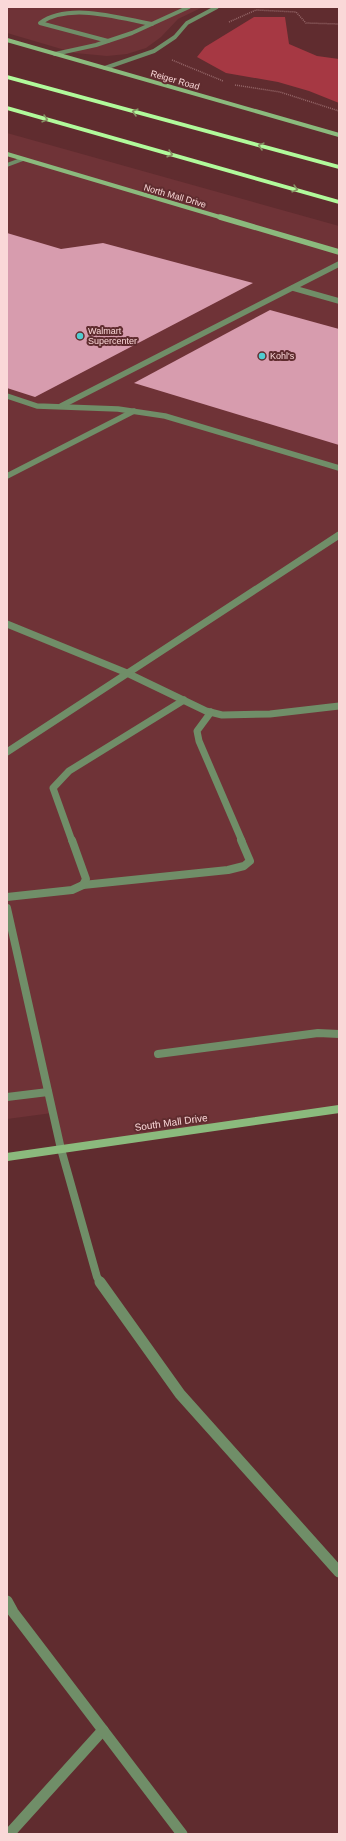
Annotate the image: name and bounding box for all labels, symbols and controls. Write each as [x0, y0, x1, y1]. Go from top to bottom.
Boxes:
street label: Reiger Road [149, 68, 201, 92]
one-way arrow [132, 108, 139, 117]
one-way arrow [41, 114, 48, 123]
one-way arrow [258, 142, 265, 151]
one-way arrow [166, 149, 173, 158]
street label: North Mall Drive [143, 182, 207, 210]
one-way arrow [291, 184, 298, 193]
place label: Walmart Supercenter [88, 326, 137, 346]
marker: Walmart Supercenter [75, 331, 85, 341]
marker: Kohl's [257, 351, 267, 361]
place label: Kohl's [270, 351, 295, 361]
street label: South Mall Drive [134, 1112, 209, 1133]

